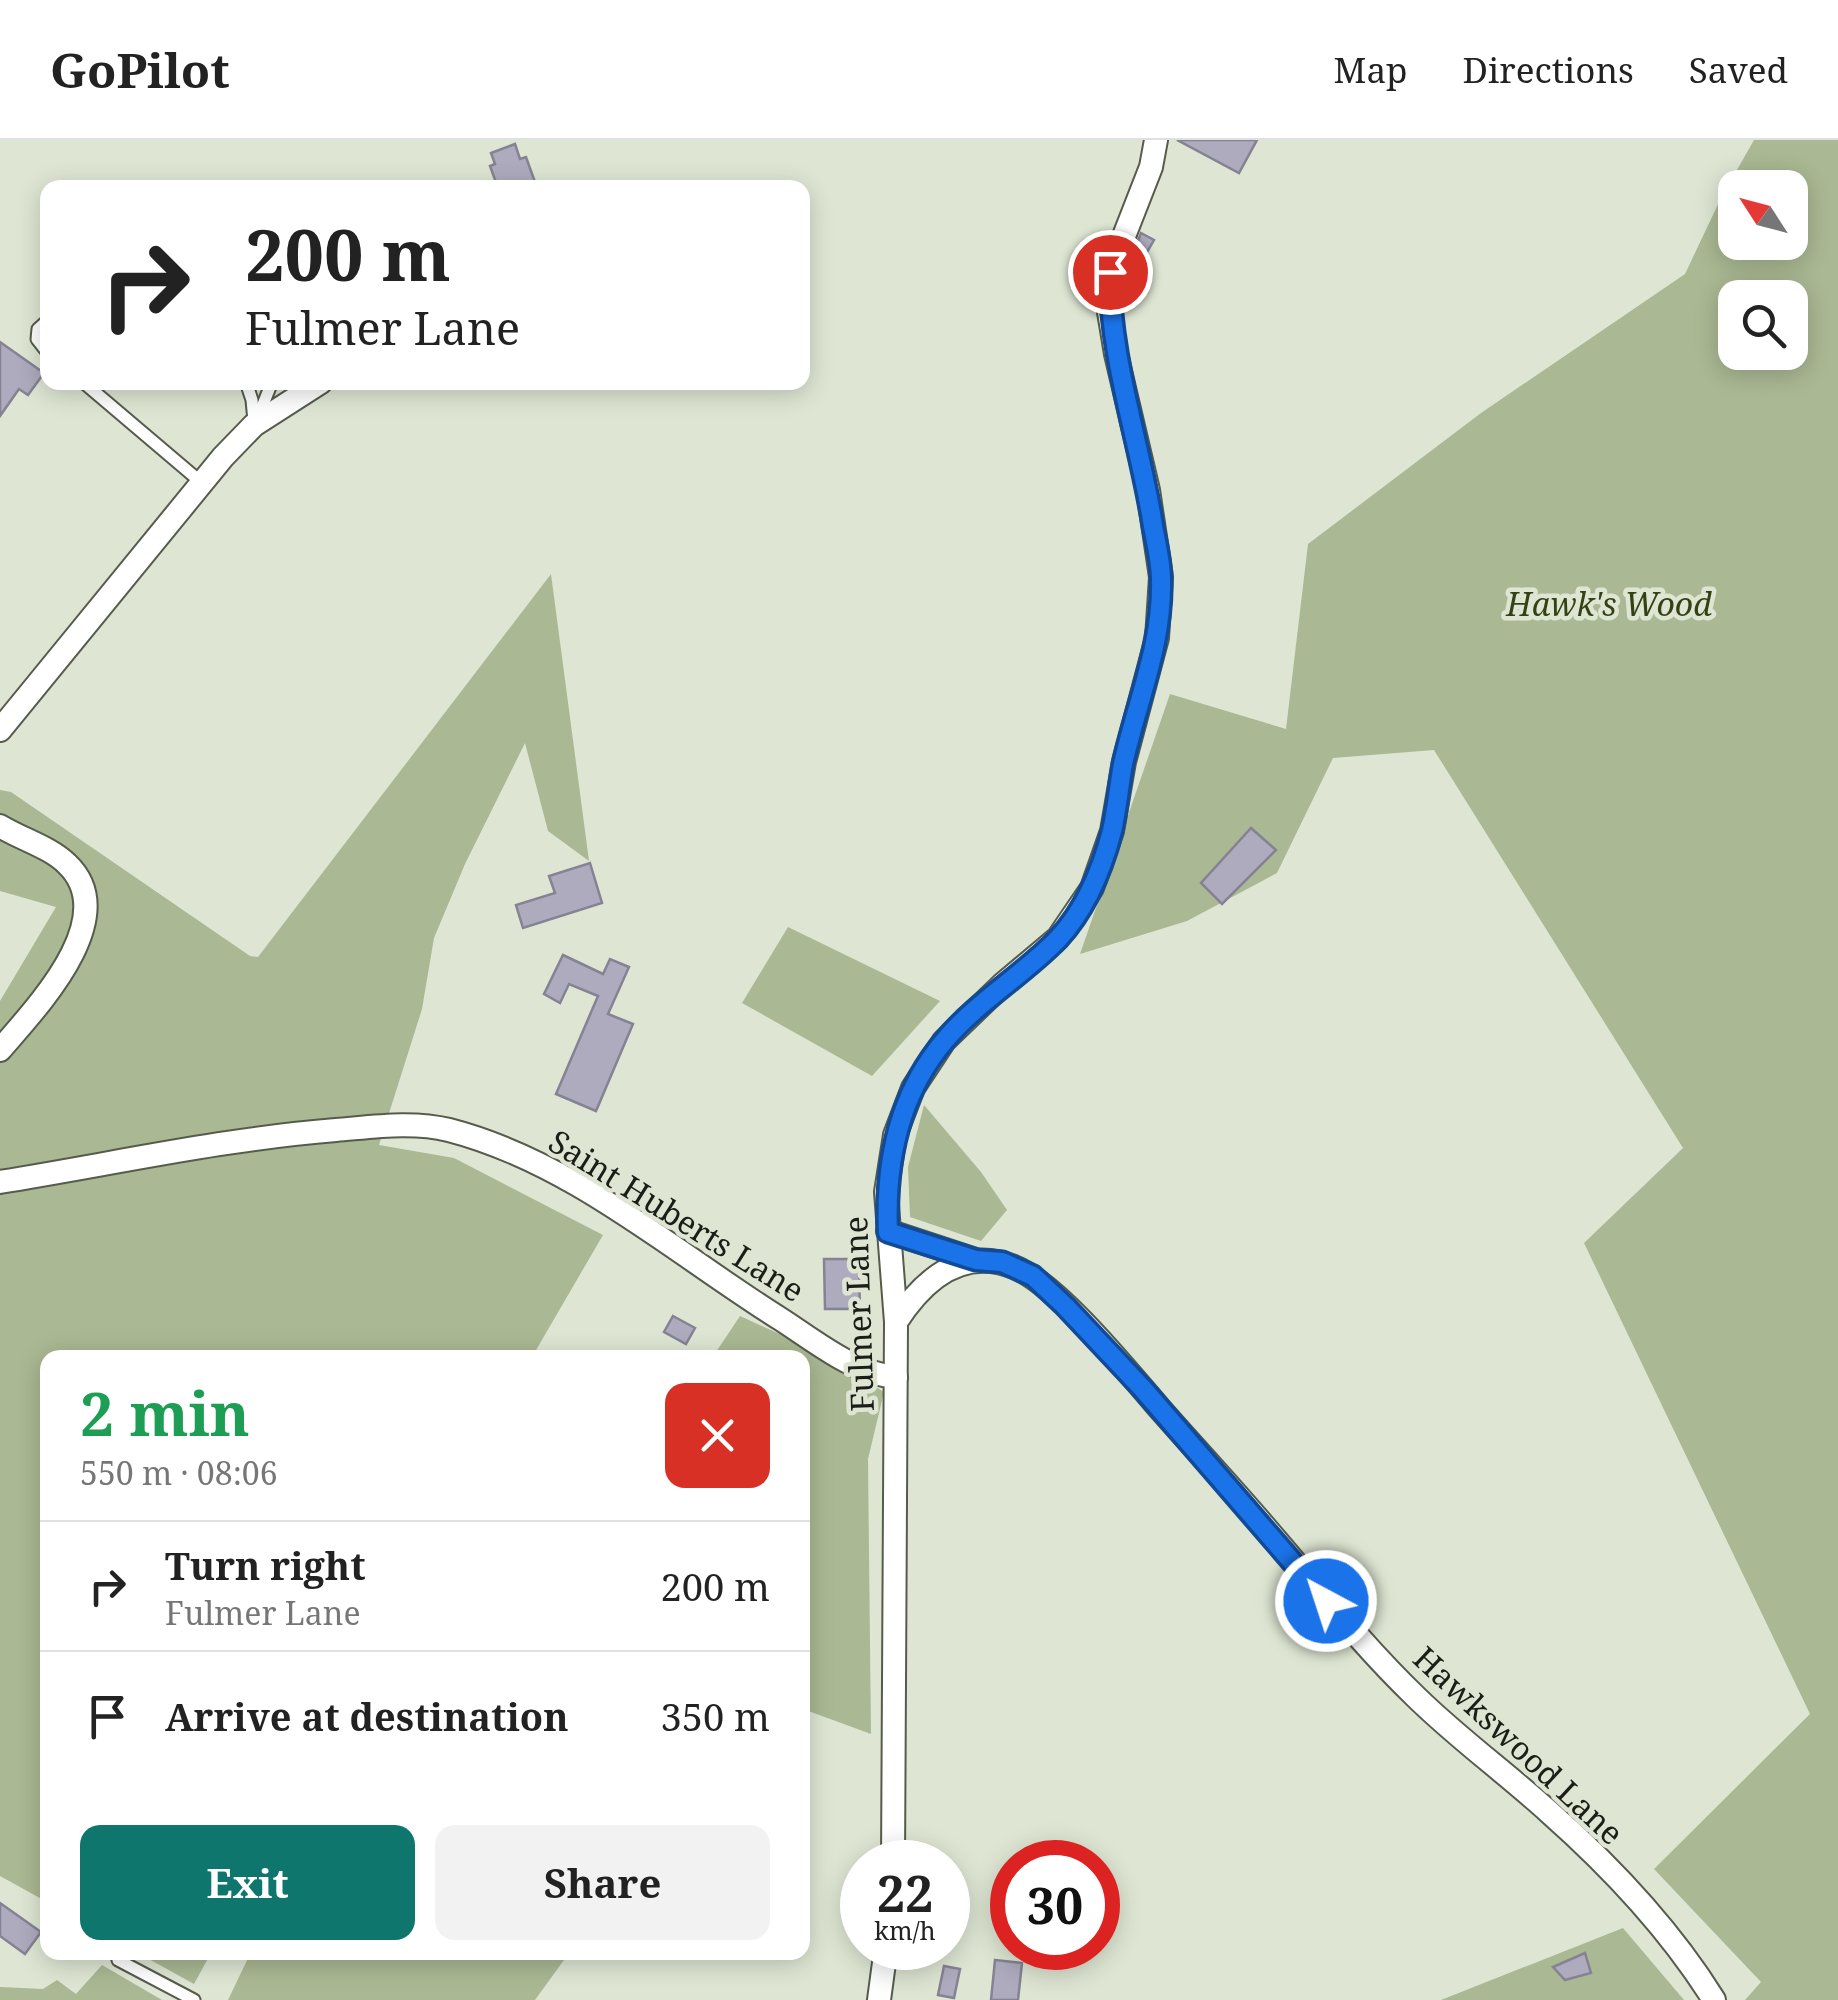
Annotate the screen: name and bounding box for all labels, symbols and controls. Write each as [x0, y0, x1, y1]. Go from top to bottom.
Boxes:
text: GoPilot [50, 37, 230, 102]
text: Map [1334, 46, 1408, 93]
text: Directions [1463, 46, 1634, 93]
text: Saved [1689, 46, 1788, 93]
north arrow [1718, 170, 1808, 260]
map controls [1718, 170, 1808, 370]
text: 200 m [245, 206, 451, 302]
icon: right [80, 220, 210, 350]
pin [1068, 230, 1153, 315]
icon: arrive [1083, 245, 1138, 300]
button: search [1718, 280, 1808, 370]
text: Fulmer Lane [245, 297, 520, 358]
park label: Hawk's Wood [1505, 582, 1712, 625]
street label: Saint Huberts Lane [541, 1119, 813, 1311]
street label: Fulmer Lane [833, 1216, 883, 1412]
text: 2 min [80, 1372, 250, 1454]
button: close [665, 1383, 770, 1488]
text: 550 m · 08:06 [80, 1451, 278, 1494]
text: Turn right [165, 1539, 366, 1591]
position arrow [1274, 1549, 1378, 1653]
icon: right [80, 1559, 135, 1614]
text: 200 m [660, 1560, 770, 1612]
text: Fulmer Lane [165, 1591, 361, 1634]
street label: Hawkswood Lane [1405, 1636, 1633, 1854]
icon: arrive [80, 1689, 135, 1744]
text: Arrive at destination [165, 1690, 569, 1742]
text: 350 m [660, 1690, 770, 1742]
button: Exit [80, 1825, 415, 1940]
button: Share [435, 1825, 770, 1940]
speed limit sign: 30 [990, 1840, 1120, 1970]
text: 22 [877, 1859, 933, 1927]
text: km/h [874, 1913, 936, 1947]

